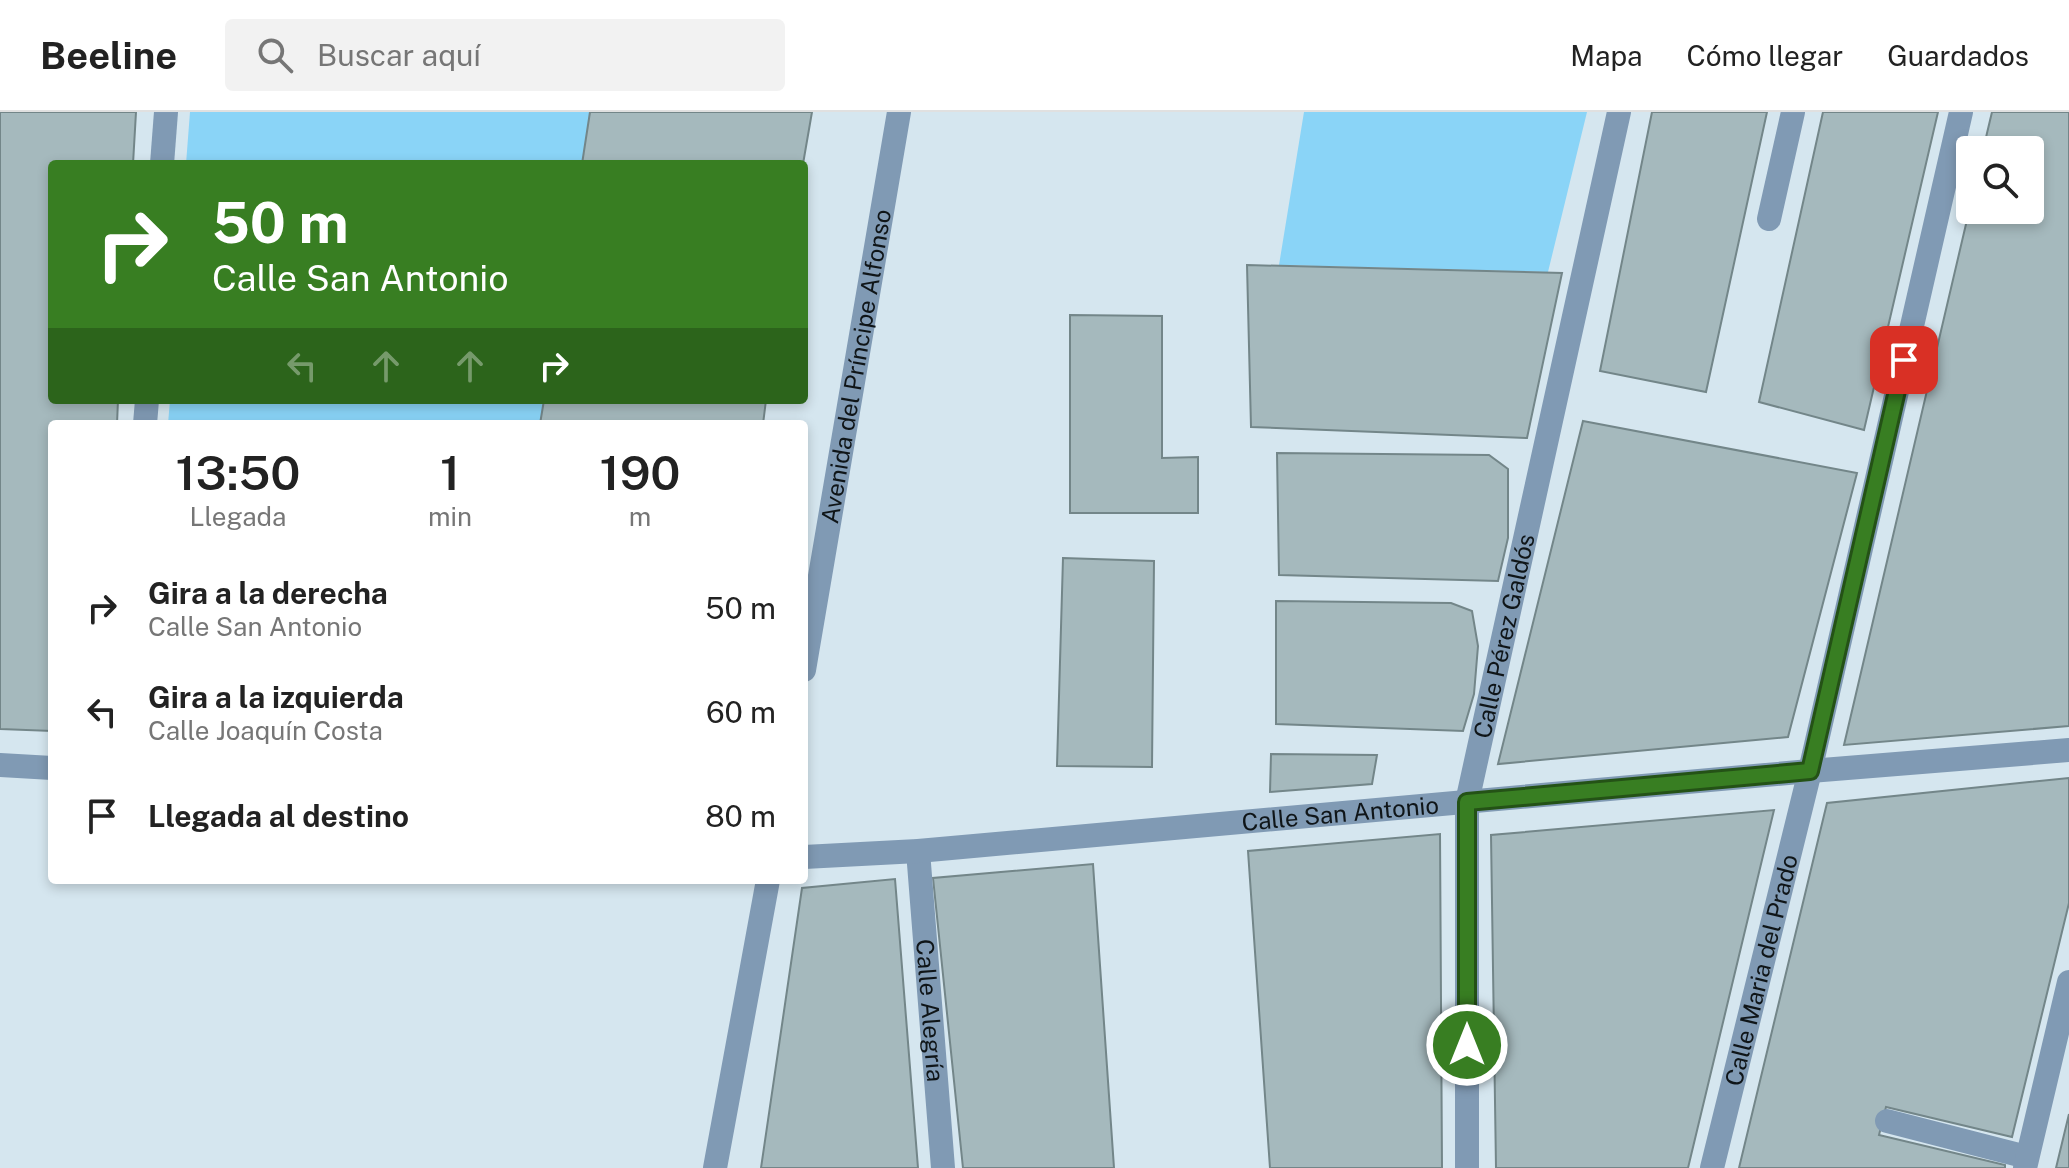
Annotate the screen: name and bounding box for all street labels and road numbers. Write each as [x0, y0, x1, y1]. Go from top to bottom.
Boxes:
street label: Avenida del Príncipe Alfonso [815, 207, 896, 526]
street label: Calle Pérez Galdós [1467, 531, 1540, 741]
street label: Calle San Antonio [1240, 790, 1440, 836]
street label: Calle Maria del Prado [1719, 851, 1803, 1089]
street label: Calle Alegría [911, 938, 950, 1083]

